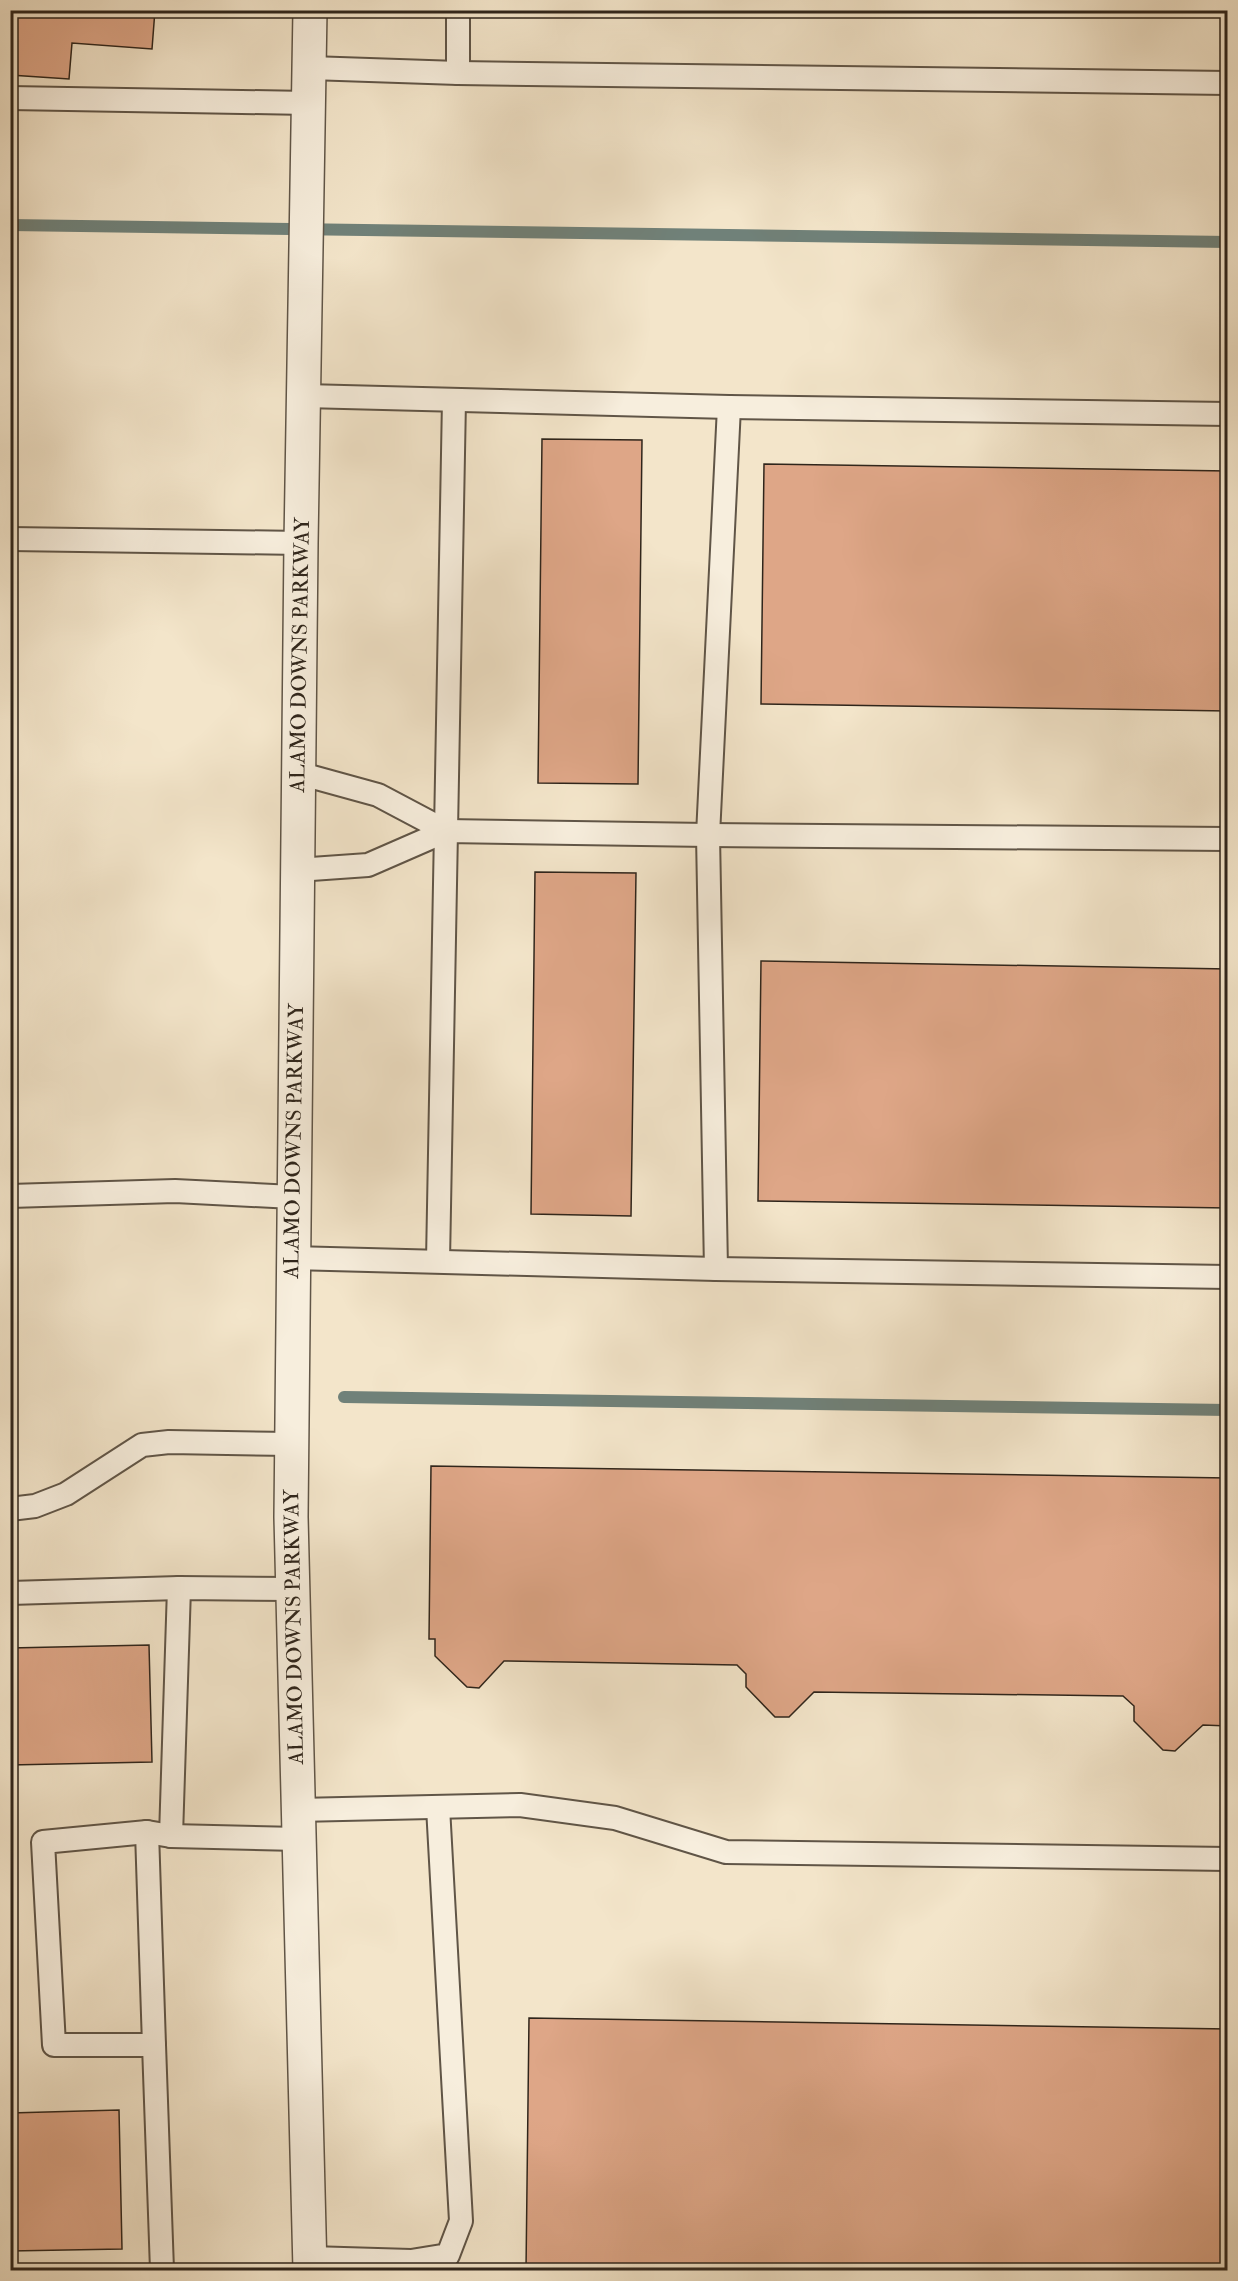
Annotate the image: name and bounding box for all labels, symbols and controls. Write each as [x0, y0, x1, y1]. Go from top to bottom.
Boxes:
street label: ALAMO DOWNS PARKWAY [284, 516, 316, 794]
street label: ALAMO DOWNS PARKWAY [278, 1002, 310, 1280]
street label: ALAMO DOWNS PARKWAY [278, 1488, 310, 1766]

